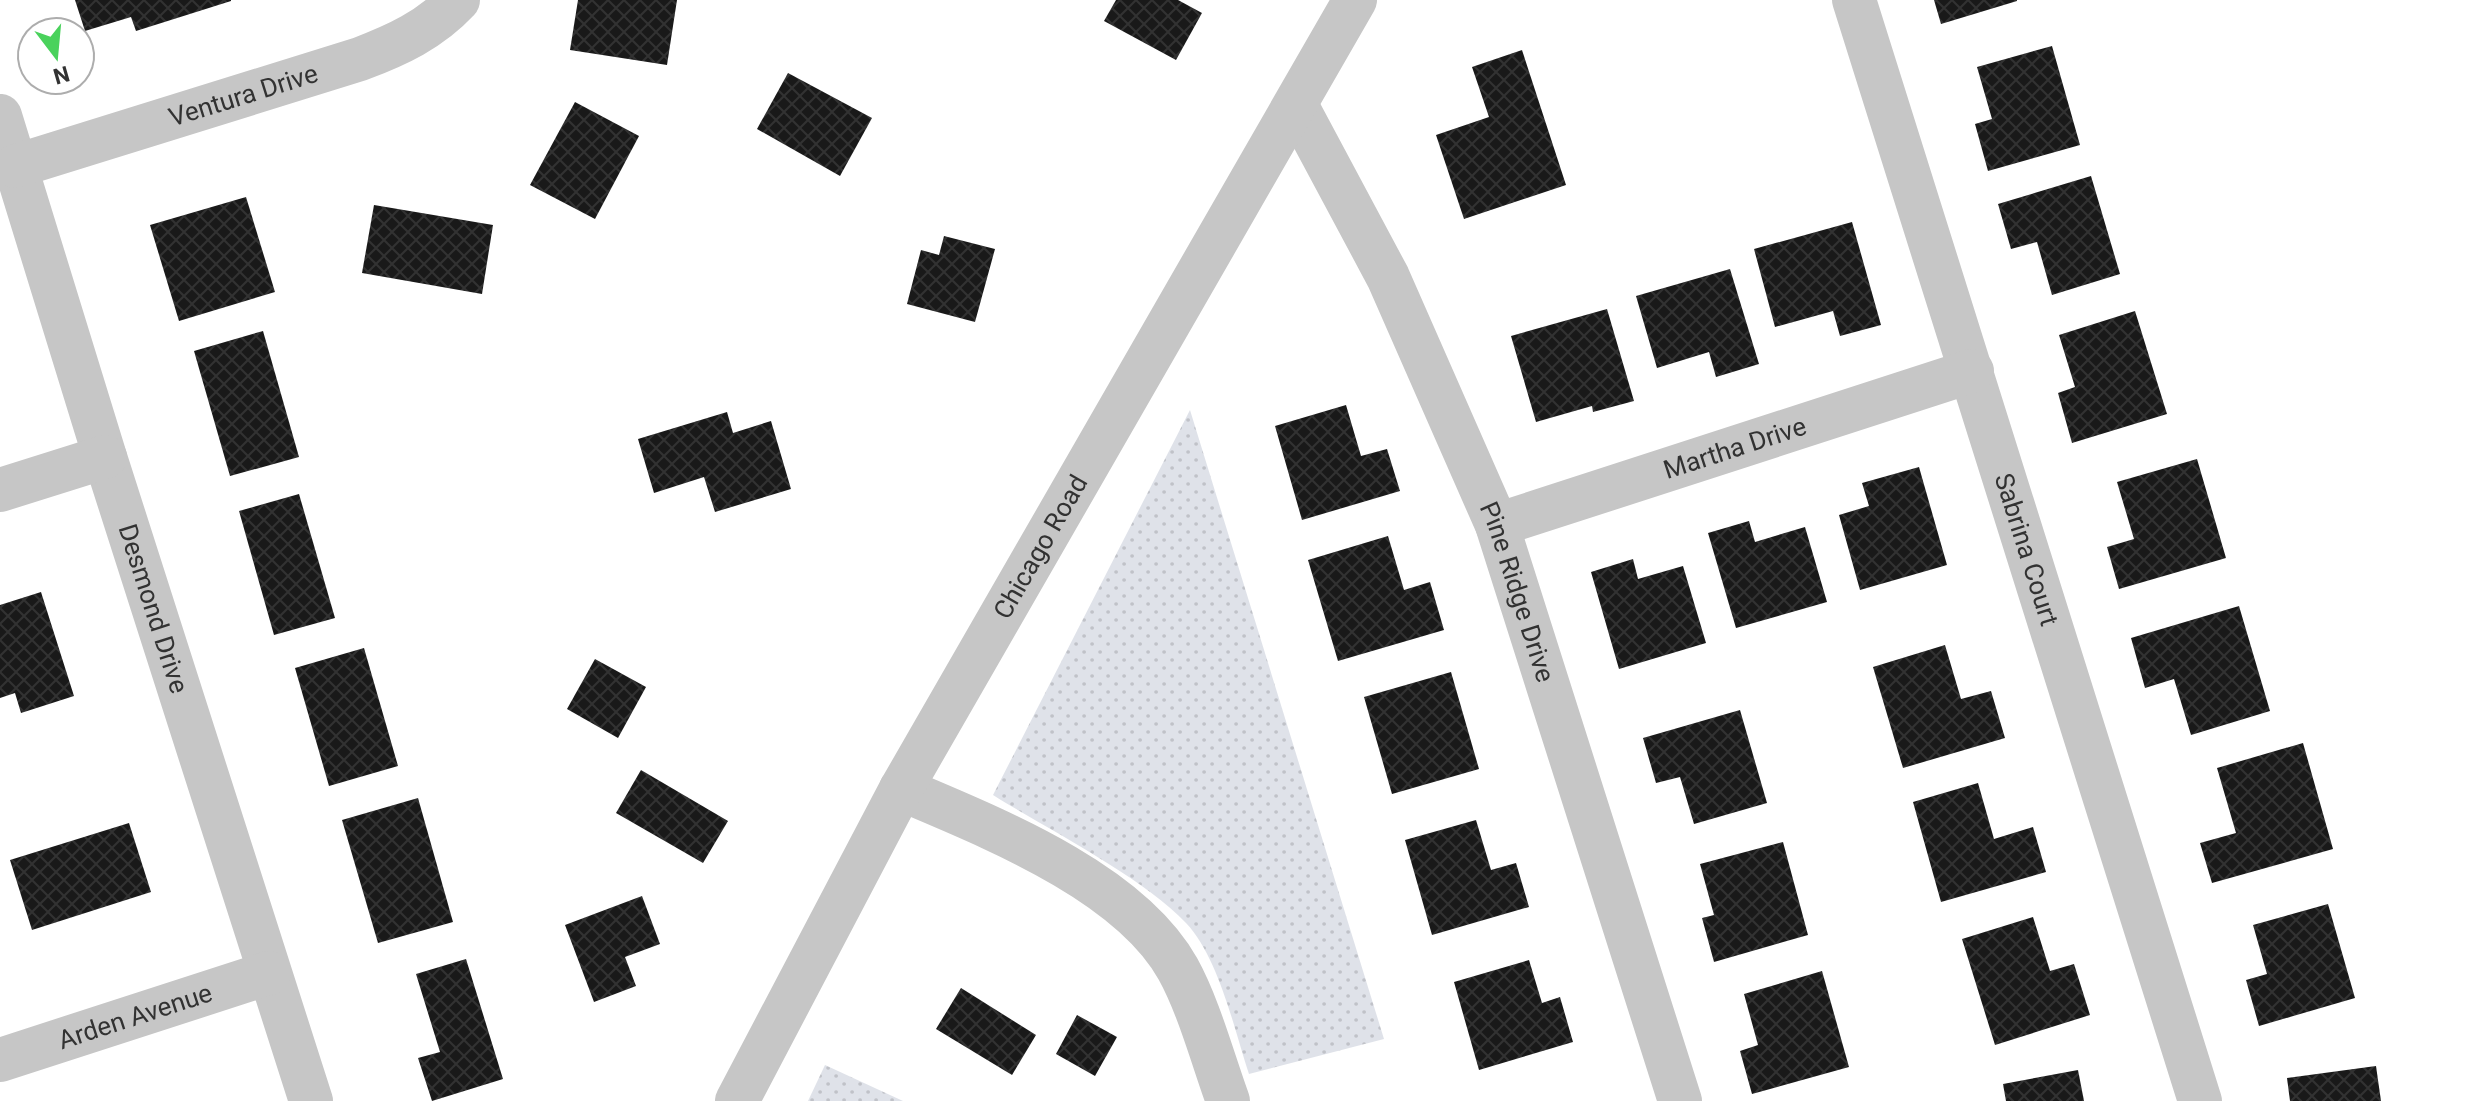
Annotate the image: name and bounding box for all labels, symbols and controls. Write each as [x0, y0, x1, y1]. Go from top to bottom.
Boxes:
north arrow [16, 16, 96, 96]
street label: Ventura Drive [165, 58, 321, 133]
text: N [50, 61, 72, 89]
street label: Martha Drive [1660, 411, 1810, 485]
street label: Chicago Road [987, 469, 1094, 624]
street label: Sabrina Court [1989, 469, 2065, 630]
street label: Pine Ridge Drive [1474, 497, 1561, 686]
street label: Desmond Drive [112, 520, 195, 697]
street label: Arden Avenue [54, 977, 216, 1055]

